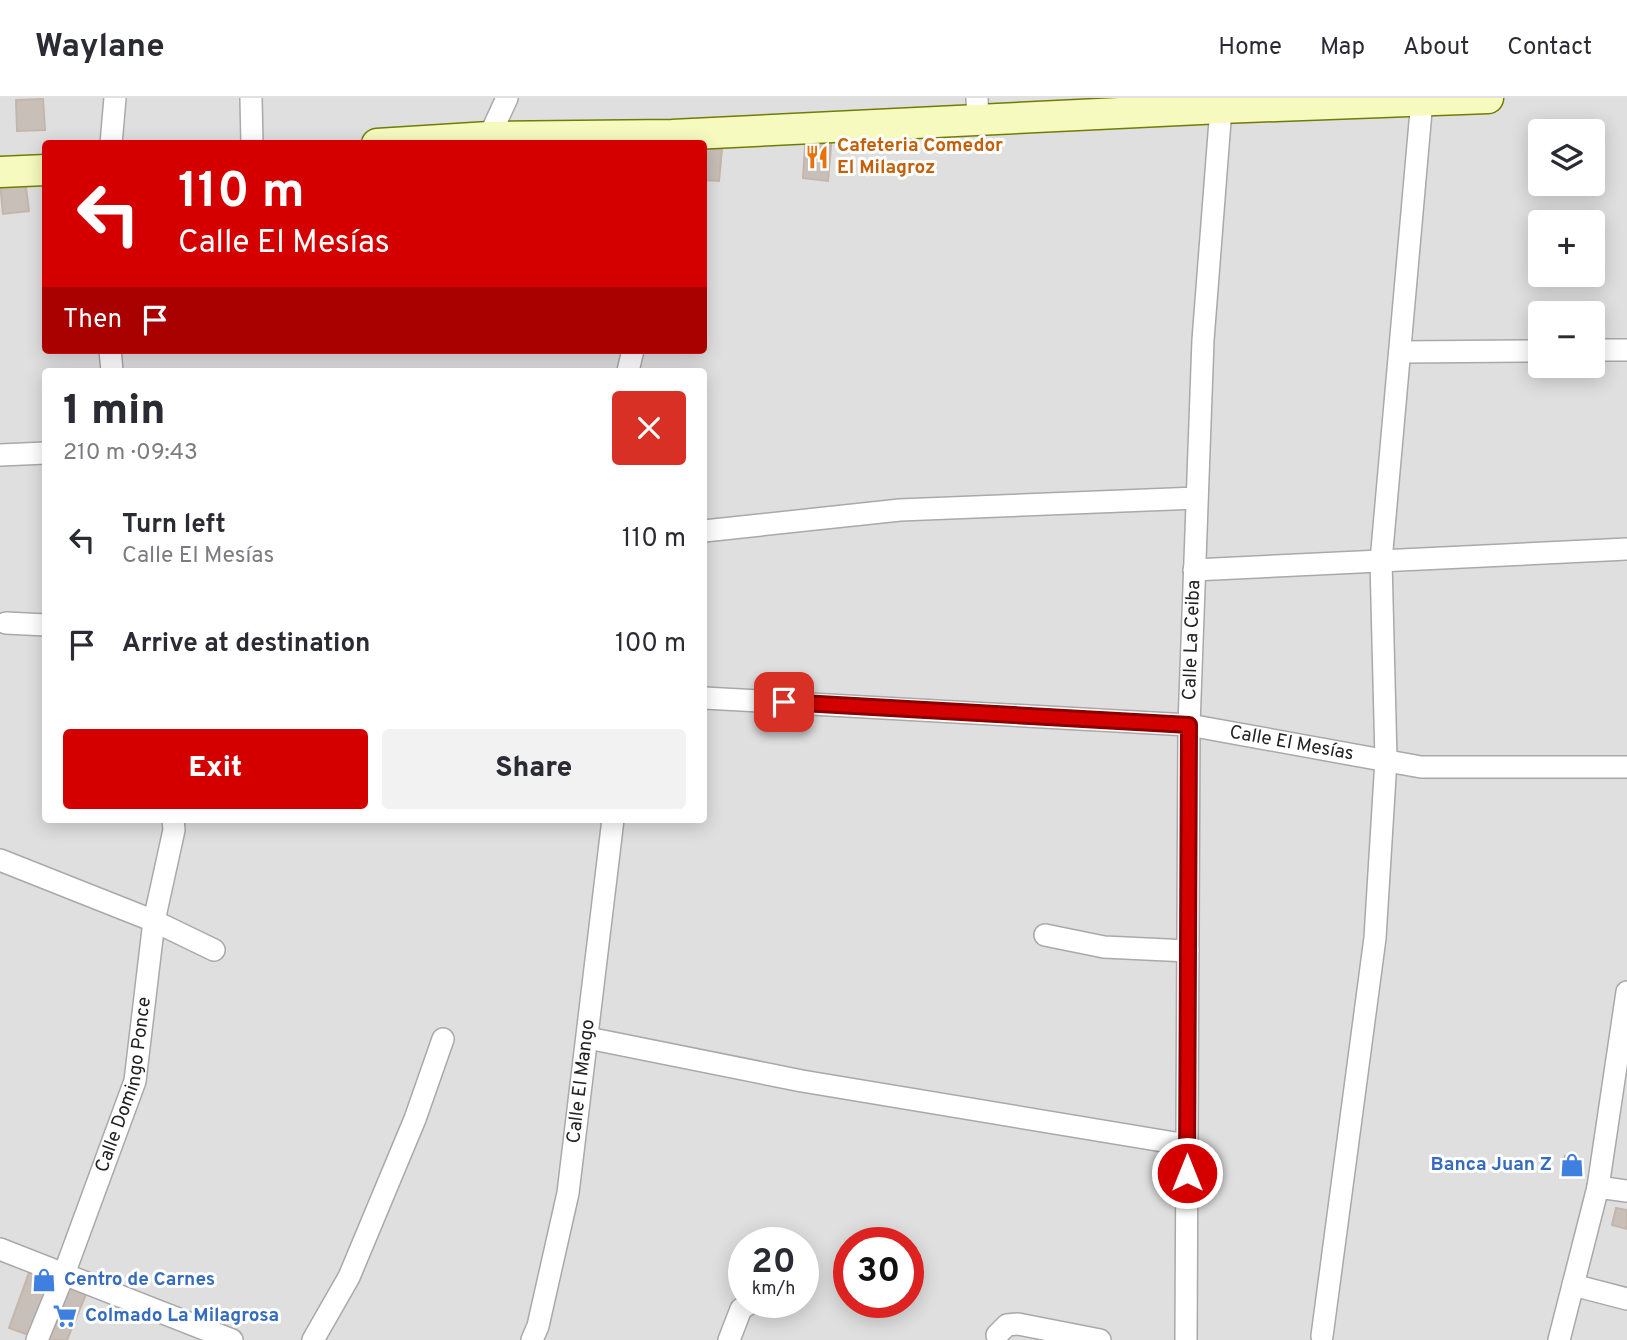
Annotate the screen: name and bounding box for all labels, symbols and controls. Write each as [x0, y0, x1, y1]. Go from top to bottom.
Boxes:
text: Waylane [35, 27, 165, 69]
text: Home [1218, 33, 1282, 63]
text: Map [1320, 33, 1365, 63]
text: About [1403, 33, 1469, 63]
text: Contact [1507, 33, 1592, 63]
map controls [1528, 119, 1605, 378]
button: layers [1528, 119, 1605, 196]
place label: Cafeteria Comedor El Milagroz [837, 134, 1003, 180]
restaurant icon: Cafeteria Comedor El Milagroz [803, 143, 831, 171]
text: 110 m [178, 163, 305, 225]
icon: left [63, 168, 154, 259]
button: + [1528, 210, 1605, 287]
text: Calle El Mesías [178, 224, 390, 264]
icon: arrive [136, 301, 174, 339]
button: − [1528, 301, 1605, 378]
text: Then [63, 304, 122, 337]
text: 1 min [63, 386, 166, 439]
button: close [612, 391, 686, 465]
text: 210 m · 09:43 [63, 439, 198, 468]
text: Turn left [122, 509, 226, 542]
icon: left [63, 521, 101, 559]
text: 110 m [622, 523, 686, 556]
text: Calle El Mesías [122, 542, 274, 571]
street label: Calle La Ceiba [1178, 579, 1206, 701]
icon: arrive [63, 626, 101, 664]
text: Arrive at destination [122, 628, 370, 661]
text: 100 m [615, 628, 686, 661]
pin [754, 672, 814, 732]
icon: arrive [765, 683, 803, 721]
street label: Calle El Mesías [1228, 721, 1356, 767]
button: Exit [63, 729, 368, 809]
button: Share [382, 729, 686, 809]
street label: Calle Domingo Ponce [90, 995, 157, 1176]
street label: Calle El Mango [562, 1018, 601, 1145]
position arrow [1150, 1136, 1224, 1210]
shop icon: Banca Juan Z [1558, 1151, 1586, 1179]
place label: Banca Juan Z [1430, 1153, 1552, 1177]
speed limit sign: 30 [833, 1227, 924, 1318]
text: 20 [751, 1241, 796, 1285]
shop icon: Centro de Carnes [30, 1266, 58, 1294]
place label: Centro de Carnes [64, 1268, 215, 1292]
text: km/h [752, 1278, 795, 1301]
supermarket icon: Colmado La Milagrosa [51, 1302, 79, 1330]
place label: Colmado La Milagrosa [85, 1304, 279, 1328]

